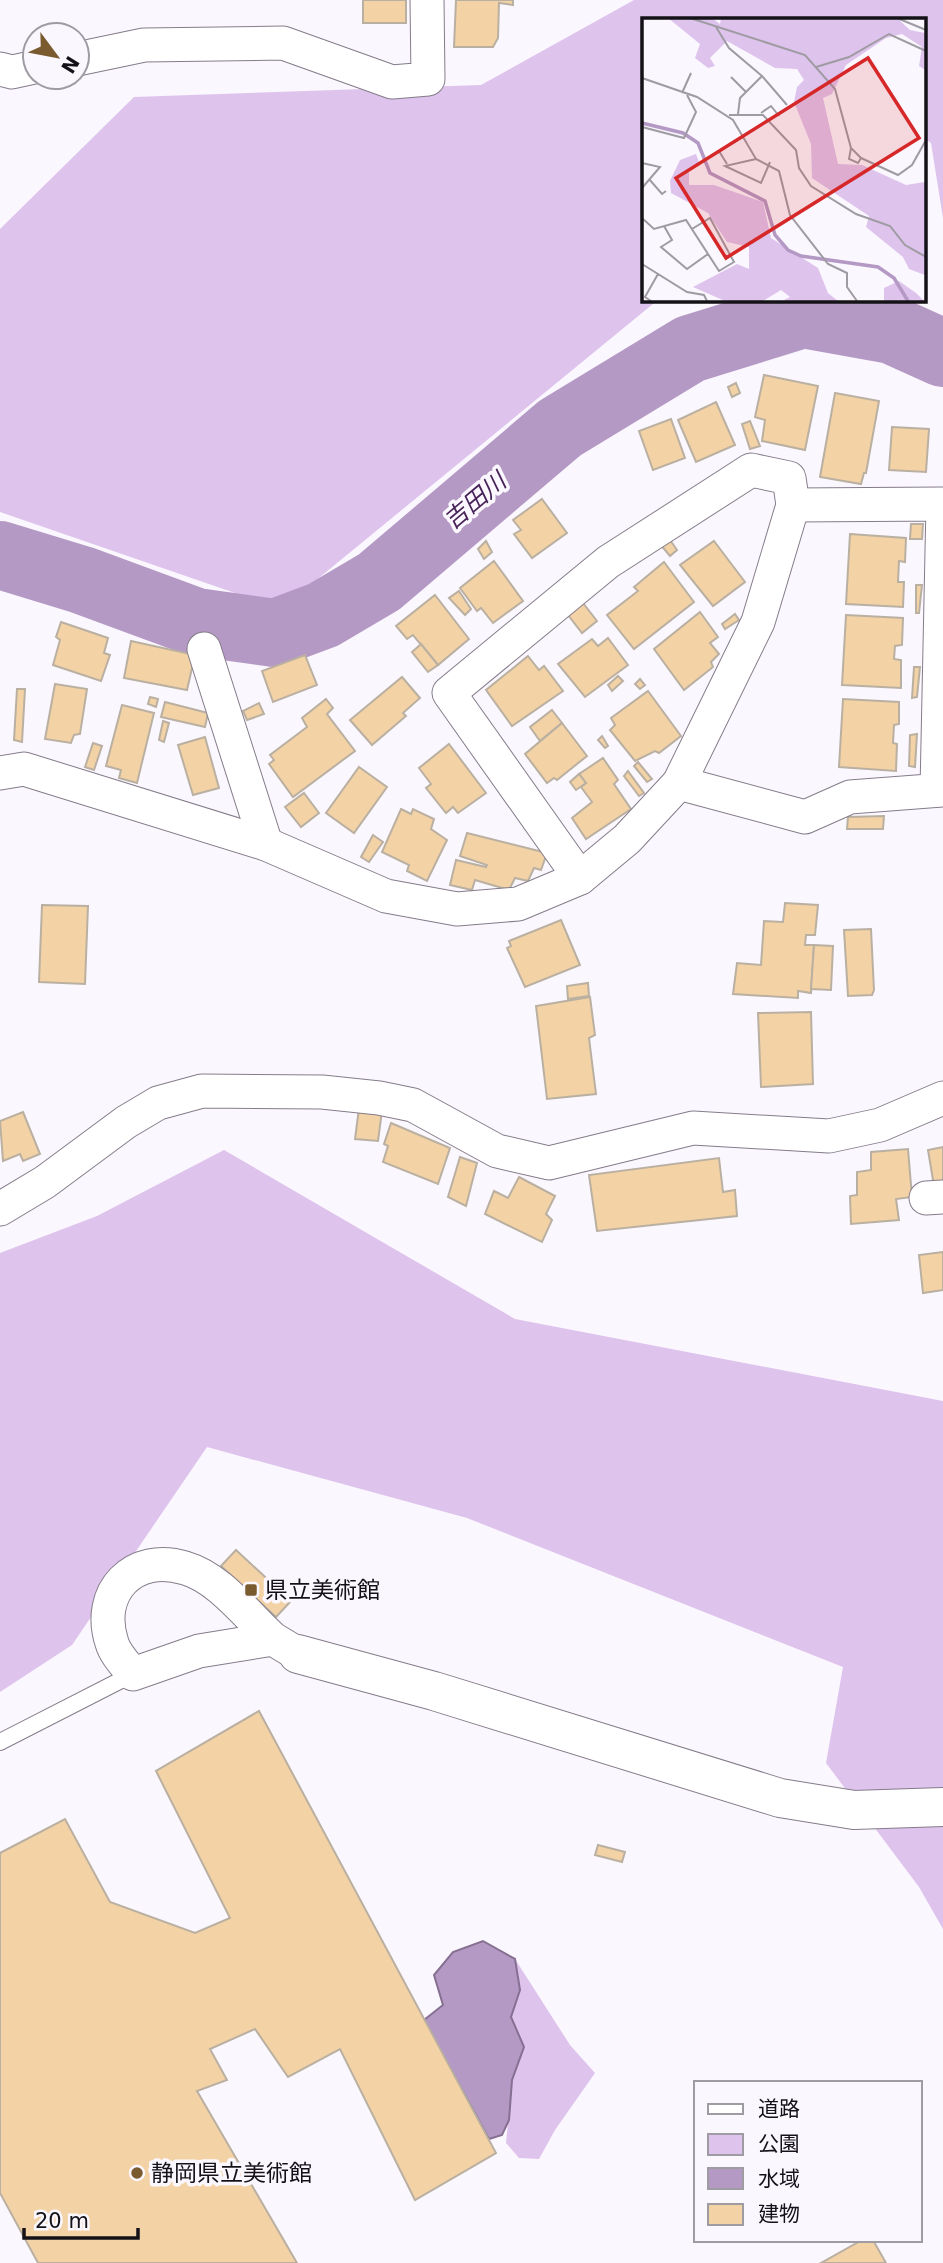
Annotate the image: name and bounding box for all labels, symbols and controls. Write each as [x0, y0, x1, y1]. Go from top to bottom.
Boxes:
inset map [642, 18, 926, 301]
north arrow [21, 21, 91, 91]
text: N [57, 52, 84, 78]
water label: 吉田川 [438, 465, 514, 535]
place label: 県立美術館 [265, 1577, 380, 1603]
marker: 県立美術館 [243, 1582, 259, 1598]
legend [694, 2081, 922, 2242]
text: 道路 [758, 2097, 800, 2121]
text: 公園 [758, 2132, 800, 2156]
place label: 静岡県立美術館 [151, 2160, 312, 2186]
marker: 静岡県立美術館 [129, 2165, 145, 2181]
text: 水域 [758, 2167, 800, 2191]
scale bar [24, 2196, 138, 2240]
text: 建物 [758, 2202, 800, 2226]
text: 20 m [35, 2209, 89, 2233]

